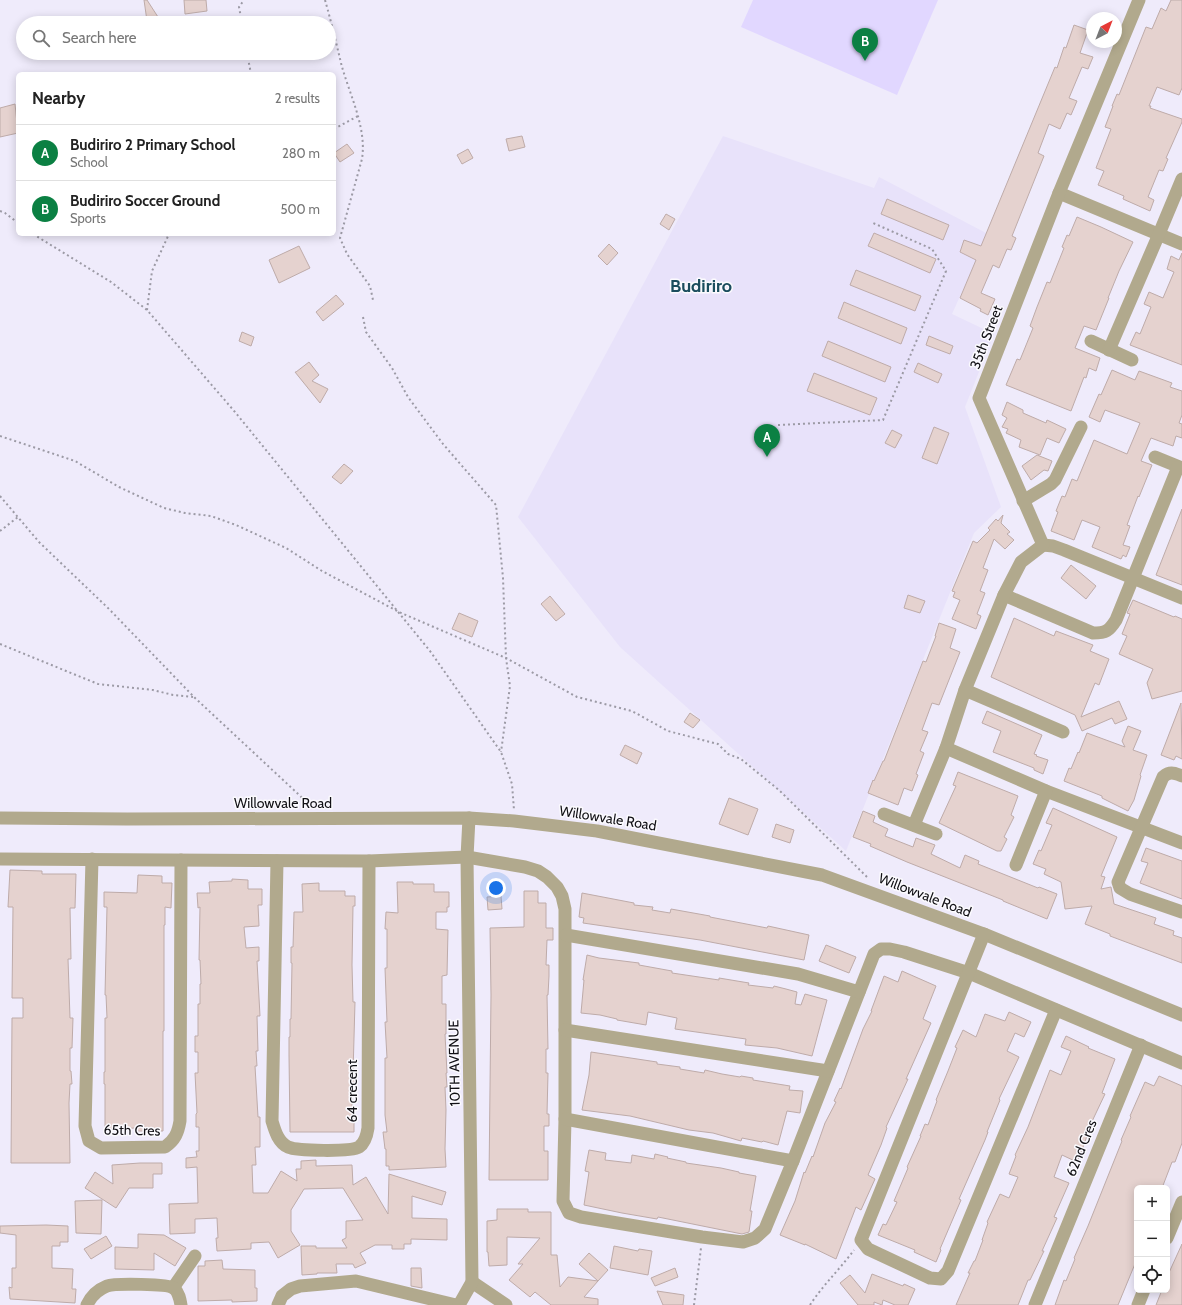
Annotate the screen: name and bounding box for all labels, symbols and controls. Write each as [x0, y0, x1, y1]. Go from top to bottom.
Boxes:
north arrow [1086, 12, 1122, 48]
search box [16, 16, 336, 60]
icon: search [30, 27, 52, 49]
pin: B [852, 28, 878, 61]
text: Search here [62, 29, 137, 47]
text: Nearby [32, 88, 85, 108]
text: 2 results [275, 90, 320, 106]
text: Budiriro 2 Primary School [70, 136, 235, 154]
text: A [41, 145, 49, 161]
text: 280 m [282, 145, 320, 161]
text: School [70, 154, 108, 170]
text: Budiriro Soccer Ground [70, 192, 220, 210]
text: B [41, 201, 49, 217]
text: 500 m [280, 201, 320, 217]
text: Sports [70, 210, 106, 226]
district label: Budiriro [670, 275, 732, 297]
street label: 35th Street [966, 302, 1006, 371]
pin: A [754, 424, 780, 457]
street label: Willowvale Road [234, 794, 332, 812]
street label: Willowvale Road [558, 801, 658, 835]
street label: Willowvale Road [876, 869, 974, 921]
your location [486, 878, 506, 898]
street label: 10TH AVENUE [444, 1019, 464, 1106]
street label: 64 crecent [343, 1059, 361, 1122]
street label: 62nd Cres [1061, 1117, 1101, 1179]
street label: 65th Cres [103, 1121, 161, 1139]
map controls [1134, 1185, 1170, 1293]
button: + [1134, 1185, 1170, 1221]
button: − [1134, 1221, 1170, 1257]
button: locate [1134, 1257, 1170, 1293]

